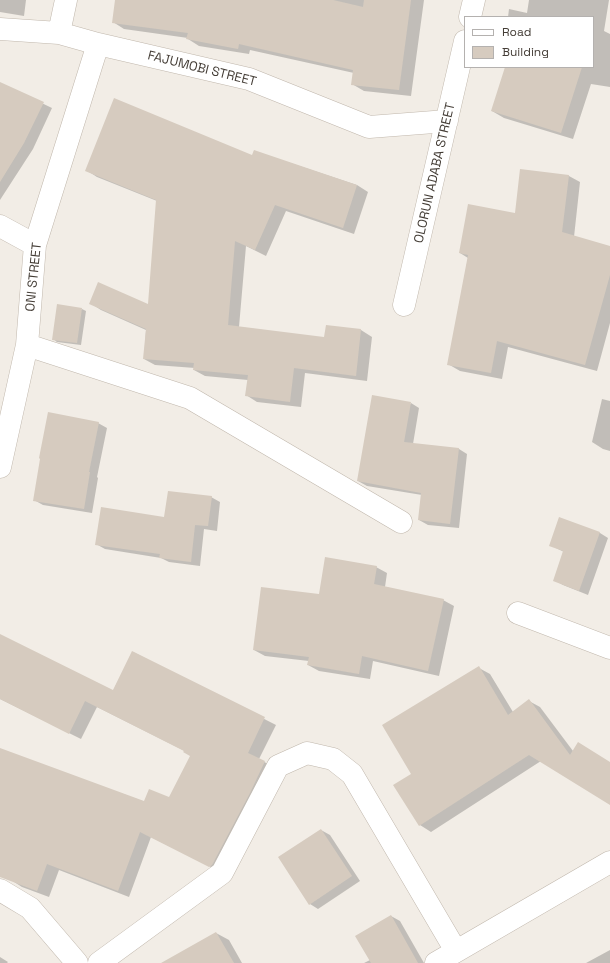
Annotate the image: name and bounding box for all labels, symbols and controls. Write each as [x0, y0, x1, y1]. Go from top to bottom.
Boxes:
legend [464, 16, 594, 68]
text: Road [502, 24, 531, 40]
text: Building [502, 44, 549, 60]
street label: FAJUMOBI STREET [146, 48, 258, 90]
street label: OLORUN ADABA STREET [411, 101, 459, 245]
street label: ONI STREET [23, 242, 45, 312]

